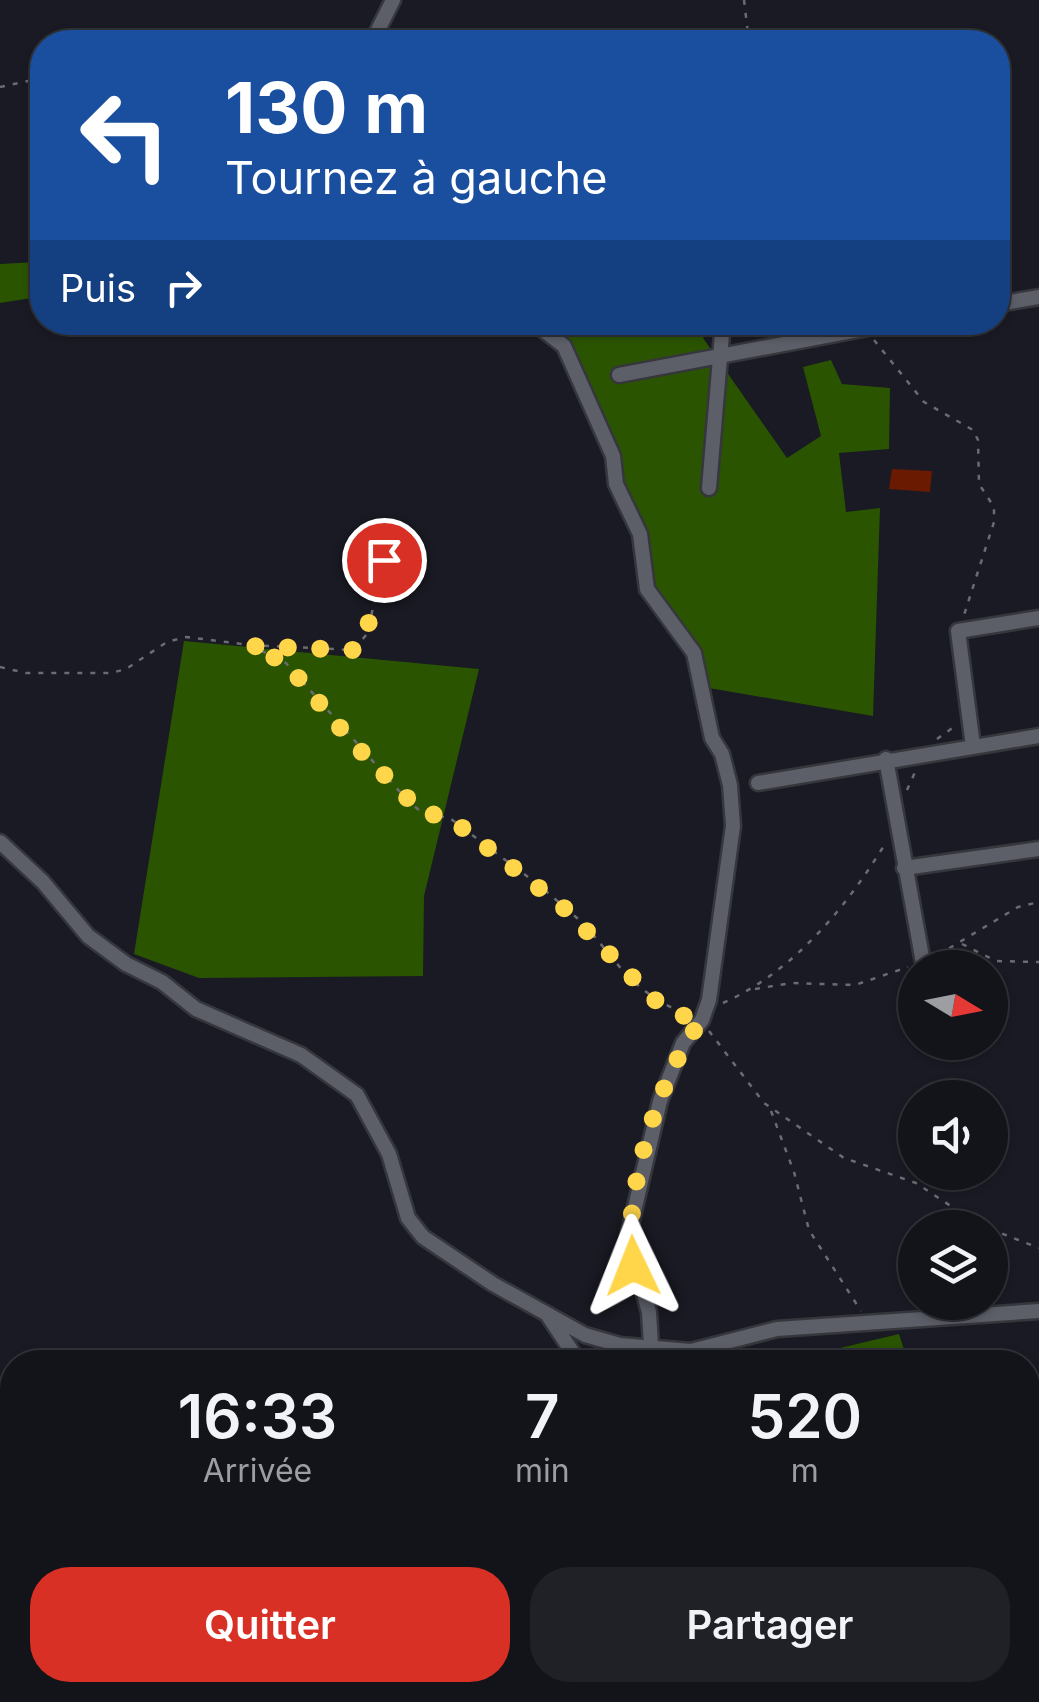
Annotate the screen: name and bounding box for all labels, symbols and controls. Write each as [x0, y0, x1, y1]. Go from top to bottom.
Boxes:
text: 130 m [225, 65, 428, 150]
icon: left [60, 70, 190, 200]
text: Tournez à gauche [225, 150, 607, 205]
icon: right [156, 260, 211, 315]
text: Puis [60, 265, 136, 311]
pin [342, 518, 427, 603]
icon: arrive [357, 533, 412, 588]
north arrow [898, 950, 1008, 1060]
map controls [898, 950, 1008, 1320]
button: sound [898, 1080, 1008, 1190]
button: layers [898, 1210, 1008, 1320]
position arrow [581, 1214, 685, 1318]
text: 16:33 [178, 1380, 337, 1452]
text: 7 [525, 1380, 560, 1452]
text: 520 [747, 1380, 862, 1452]
text: Arrivée [203, 1451, 312, 1490]
text: min [515, 1451, 570, 1490]
text: m [791, 1451, 819, 1490]
button: Quitter [30, 1567, 510, 1682]
button: Partager [530, 1567, 1010, 1682]

